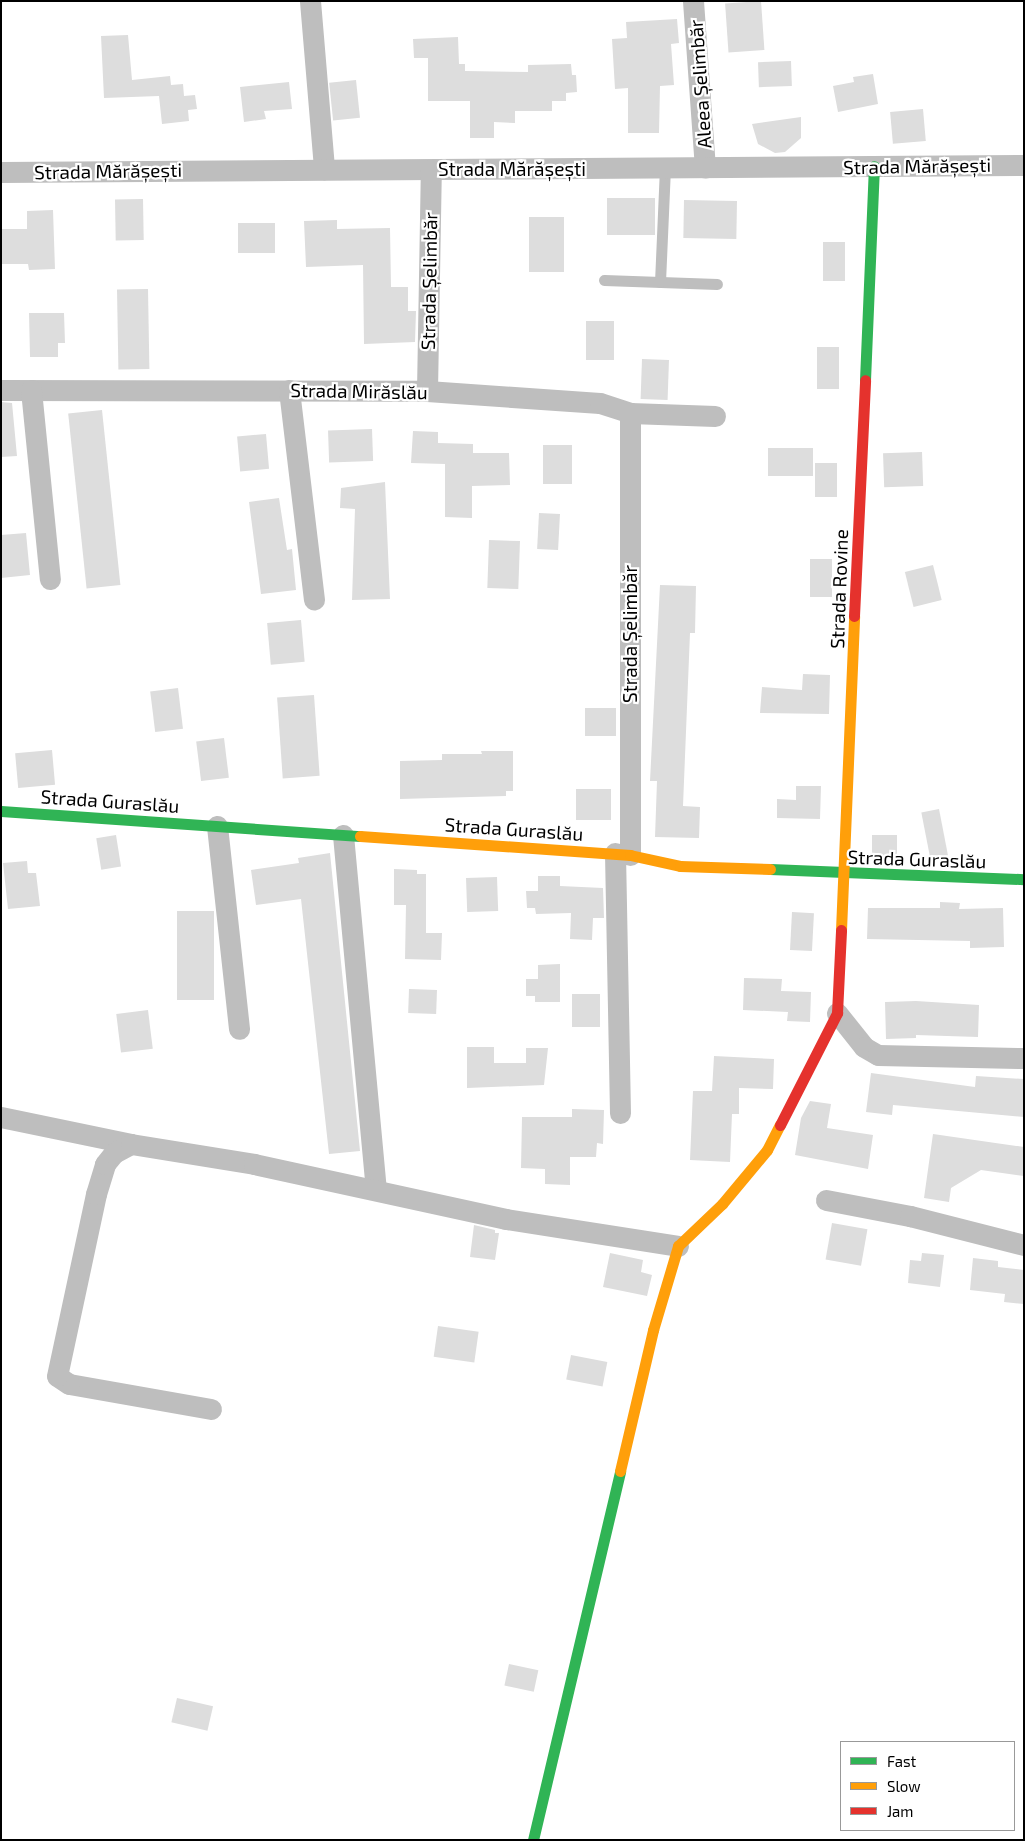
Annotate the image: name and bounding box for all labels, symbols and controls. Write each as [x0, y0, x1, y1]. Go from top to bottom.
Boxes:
street label: Aleea Șelimbăr [684, 19, 716, 149]
street label: Strada Mărășești [843, 153, 991, 179]
street label: Strada Mărășești [34, 158, 182, 184]
street label: Strada Mărășești [438, 158, 586, 180]
street label: Strada Șelimbăr [416, 212, 442, 350]
street label: Strada Mirăslău [290, 378, 428, 404]
street label: Strada Rovine [826, 529, 852, 649]
street label: Strada Șelimbăr [619, 565, 641, 703]
street label: Strada Guraslău [40, 785, 180, 817]
street label: Strada Guraslău [444, 813, 584, 845]
street label: Strada Guraslău [847, 845, 987, 873]
legend [840, 1741, 1015, 1831]
text: Fast [887, 1752, 916, 1770]
text: Slow [887, 1777, 921, 1795]
text: Jam [887, 1802, 913, 1820]

